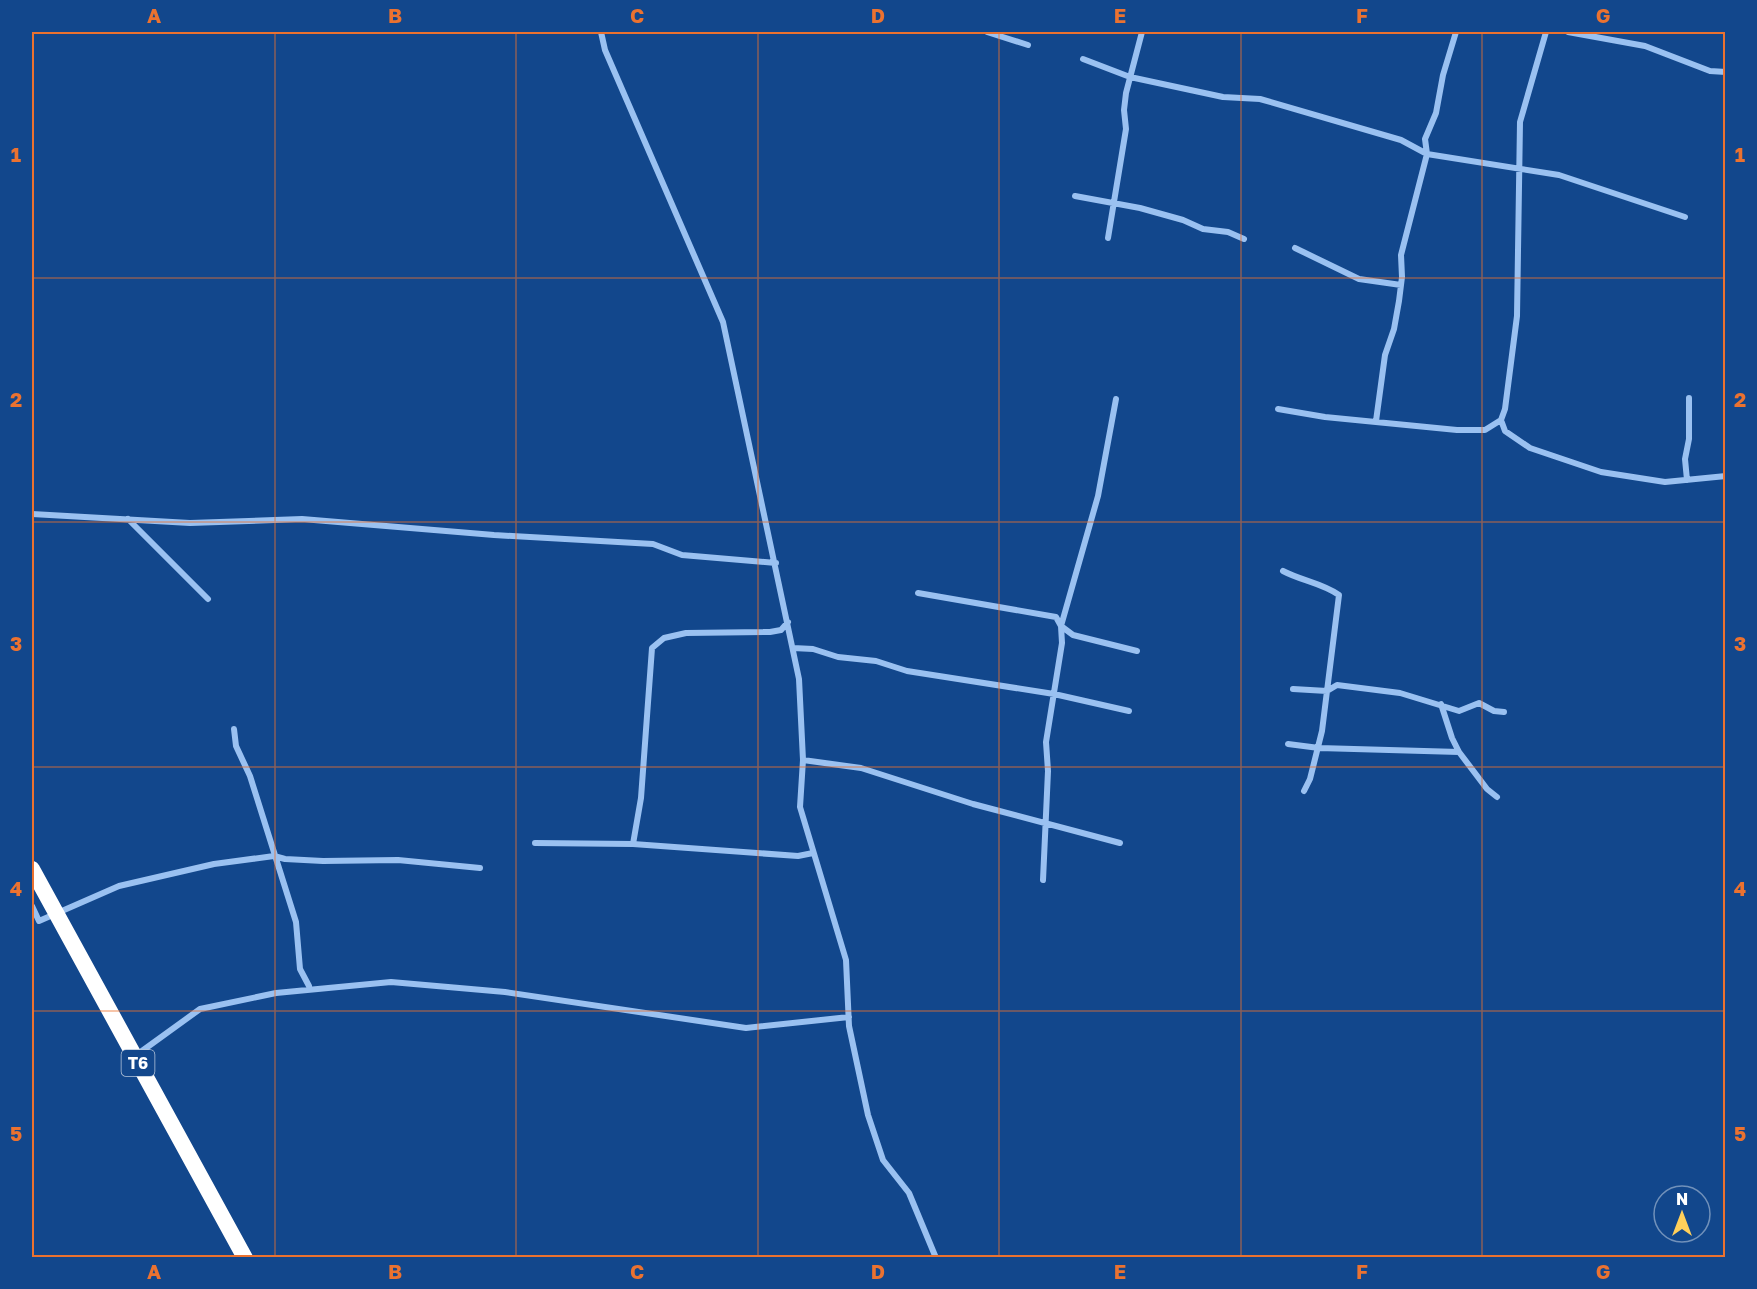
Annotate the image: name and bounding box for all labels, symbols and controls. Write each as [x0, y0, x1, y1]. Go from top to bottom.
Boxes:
text: A [147, 3, 161, 27]
text: B [388, 3, 402, 27]
text: C [630, 3, 644, 27]
text: D [871, 3, 885, 27]
text: E [1114, 3, 1126, 27]
text: F [1356, 3, 1368, 27]
text: G [1596, 3, 1610, 27]
text: 1 [11, 142, 21, 166]
text: 1 [1735, 142, 1745, 166]
text: 2 [10, 387, 22, 411]
text: 2 [1734, 387, 1746, 411]
text: 3 [10, 631, 22, 655]
text: 3 [1734, 631, 1746, 655]
text: 4 [10, 876, 22, 900]
text: 4 [1734, 876, 1746, 900]
road number: T6 [122, 1050, 154, 1076]
text: 5 [10, 1121, 22, 1145]
text: 5 [1734, 1121, 1746, 1145]
north arrow [1652, 1184, 1712, 1244]
text: N [1676, 1189, 1688, 1209]
text: A [147, 1259, 161, 1283]
text: B [388, 1259, 402, 1283]
text: C [630, 1259, 644, 1283]
text: D [871, 1259, 885, 1283]
text: E [1114, 1259, 1126, 1283]
text: F [1356, 1259, 1368, 1283]
text: G [1596, 1259, 1610, 1283]

